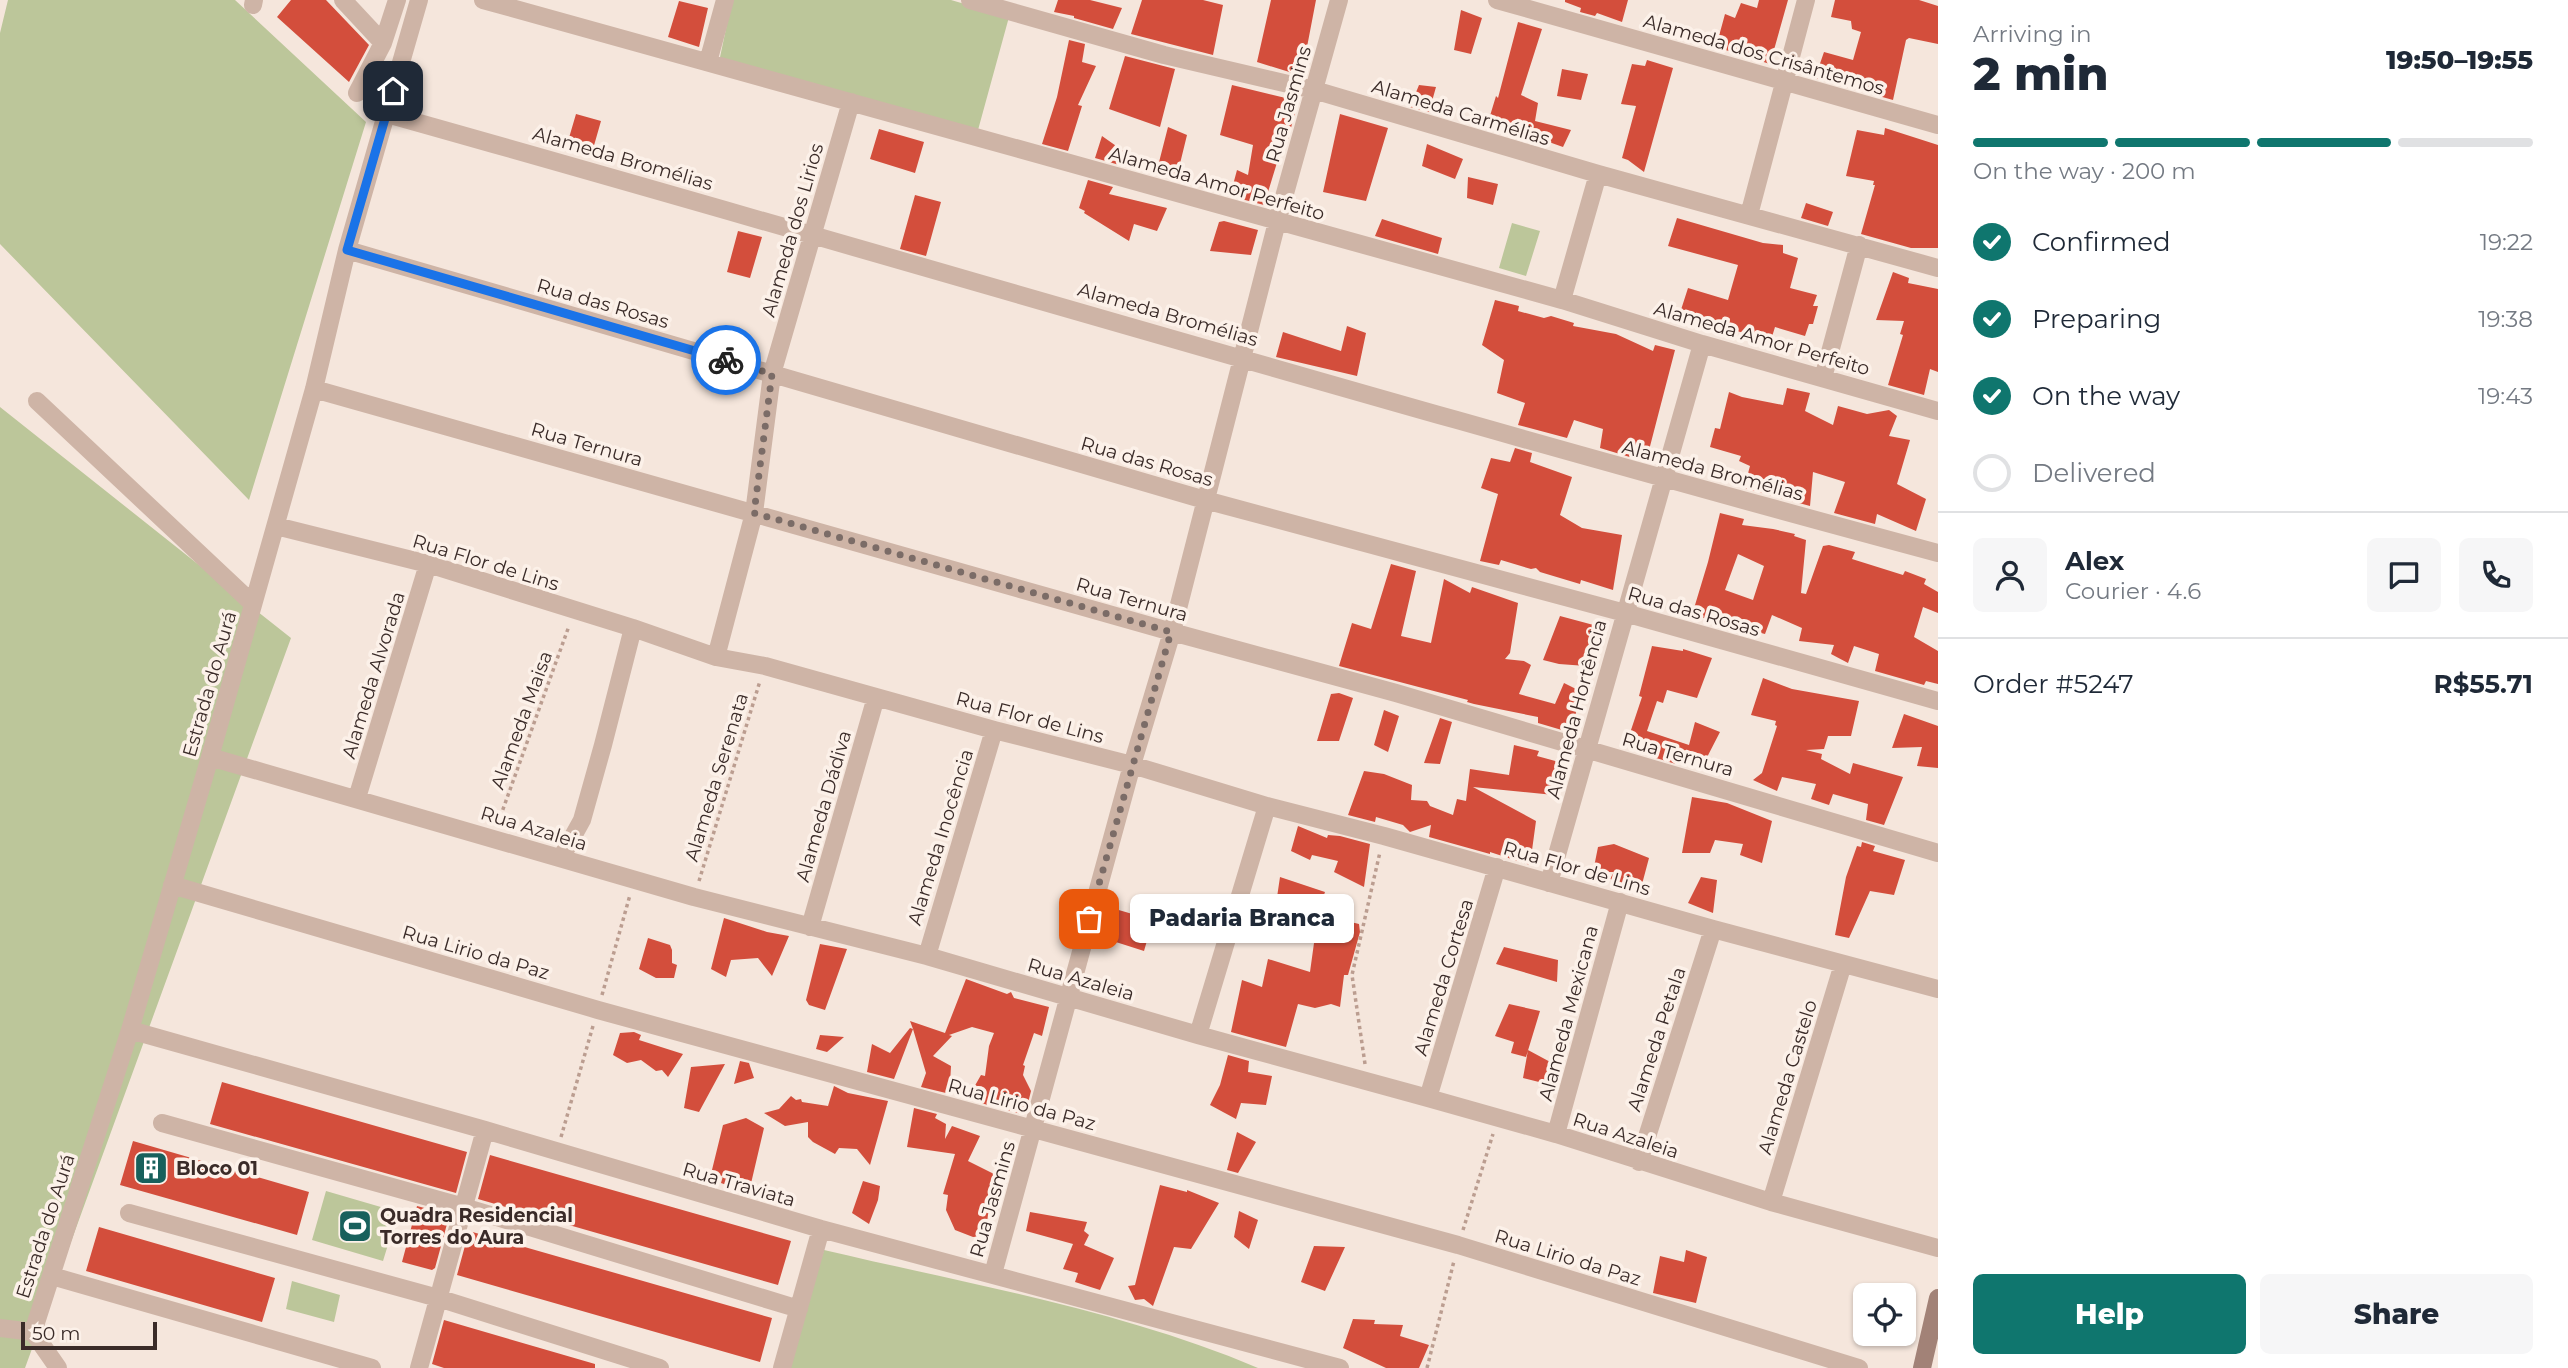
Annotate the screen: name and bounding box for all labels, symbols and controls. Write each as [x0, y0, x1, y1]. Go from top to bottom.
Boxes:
street label: Alameda dos Crisântemos [1641, 9, 1887, 100]
text: Arriving in [1973, 20, 2092, 48]
street label: Rua Jasmins [1261, 43, 1316, 165]
text: 19:50–19:55 [2386, 44, 2533, 76]
text: 2 min [1973, 45, 2108, 102]
pin [363, 61, 423, 121]
icon: home [374, 72, 412, 110]
street label: Alameda Carmélias [1369, 74, 1553, 151]
street label: Alameda Bromélias [530, 122, 716, 195]
street label: Alameda dos Lirios [757, 141, 828, 320]
street label: Alameda Amor Perfeito [1106, 142, 1327, 225]
text: On the way · 200 m [1973, 157, 2196, 185]
icon: check [1973, 223, 2011, 261]
text: Confirmed [2032, 226, 2171, 258]
text: 19:22 [2480, 228, 2533, 256]
street label: Rua das Rosas [534, 274, 672, 333]
street label: Alameda Bromélias [1075, 278, 1261, 351]
street label: Alameda Amor Perfeito [1651, 297, 1872, 380]
icon: check [1973, 300, 2011, 338]
text: Preparing [2032, 303, 2161, 335]
text: 19:38 [2478, 305, 2533, 333]
courier [691, 325, 761, 395]
icon: bike [707, 341, 745, 379]
icon: check [1973, 377, 2011, 415]
text: On the way [2032, 380, 2180, 412]
text: 19:43 [2478, 382, 2533, 410]
street label: Rua Ternura [528, 418, 645, 471]
street label: Rua das Rosas [1078, 432, 1216, 491]
street label: Alameda Bromélias [1620, 435, 1806, 506]
text: Delivered [2032, 457, 2156, 489]
street label: Rua Flor de Lins [410, 529, 562, 596]
button: person [1973, 538, 2047, 612]
button: chat [2367, 538, 2441, 612]
button: phone [2459, 538, 2533, 612]
text: Alex [2065, 545, 2124, 577]
street label: Rua Ternura [1073, 573, 1190, 626]
text: Courier · 4.6 [2065, 577, 2201, 605]
street label: Rua das Rosas [1625, 582, 1763, 641]
street label: Alameda Alvorada [337, 589, 410, 761]
street label: Estrada do Aurá [178, 609, 241, 760]
street label: Alameda Hortência [1542, 617, 1611, 801]
street label: Alameda Maisa [486, 648, 557, 793]
text: Order #5247 [1973, 668, 2134, 700]
text: R$55.71 [2434, 668, 2533, 700]
street label: Rua Flor de Lins [953, 687, 1106, 748]
street label: Alameda Serenata [680, 690, 753, 864]
street label: Alameda Dádiva [791, 728, 856, 885]
street label: Rua Ternura [1619, 728, 1736, 781]
street label: Alameda Inocência [903, 746, 978, 928]
street label: Rua Azaleia [478, 801, 590, 856]
street label: Rua Flor de Lins [1501, 836, 1653, 900]
pin [1059, 889, 1119, 949]
callout: Padaria Branca [1131, 894, 1355, 944]
street label: Alameda Cortesa [1409, 896, 1478, 1058]
icon: bag [1070, 900, 1108, 938]
text: Padaria Branca [1149, 904, 1335, 932]
street label: Rua Lirio da Paz [400, 921, 552, 984]
street label: Alameda Mexicana [1534, 923, 1603, 1104]
street label: Rua Azaleia [1025, 953, 1137, 1006]
street label: Alameda Petala [1622, 964, 1691, 1114]
street label: Alameda Castelo [1753, 997, 1822, 1157]
street label: Rua Lirio da Paz [946, 1074, 1098, 1135]
street label: Rua Azaleia [1570, 1108, 1682, 1163]
street label: Rua Jasmins [965, 1138, 1020, 1260]
building icon: Bloco 01 [132, 1149, 170, 1187]
street label: Estrada do Aurá [11, 1151, 80, 1301]
place label: Bloco 01 [176, 1157, 258, 1180]
street label: Rua Traviata [680, 1157, 798, 1212]
place label: Quadra Residencial Torres do Aura [380, 1204, 573, 1249]
sports icon: Quadra Residencial Torres do Aura [336, 1207, 374, 1245]
street label: Rua Lirio da Paz [1492, 1224, 1644, 1291]
button: Help [1973, 1274, 2246, 1354]
button: Share [2260, 1274, 2533, 1354]
map controls [1853, 1283, 1916, 1346]
button: locate [1853, 1283, 1916, 1346]
scale bar [21, 1319, 158, 1351]
text: 50 m [32, 1322, 80, 1345]

